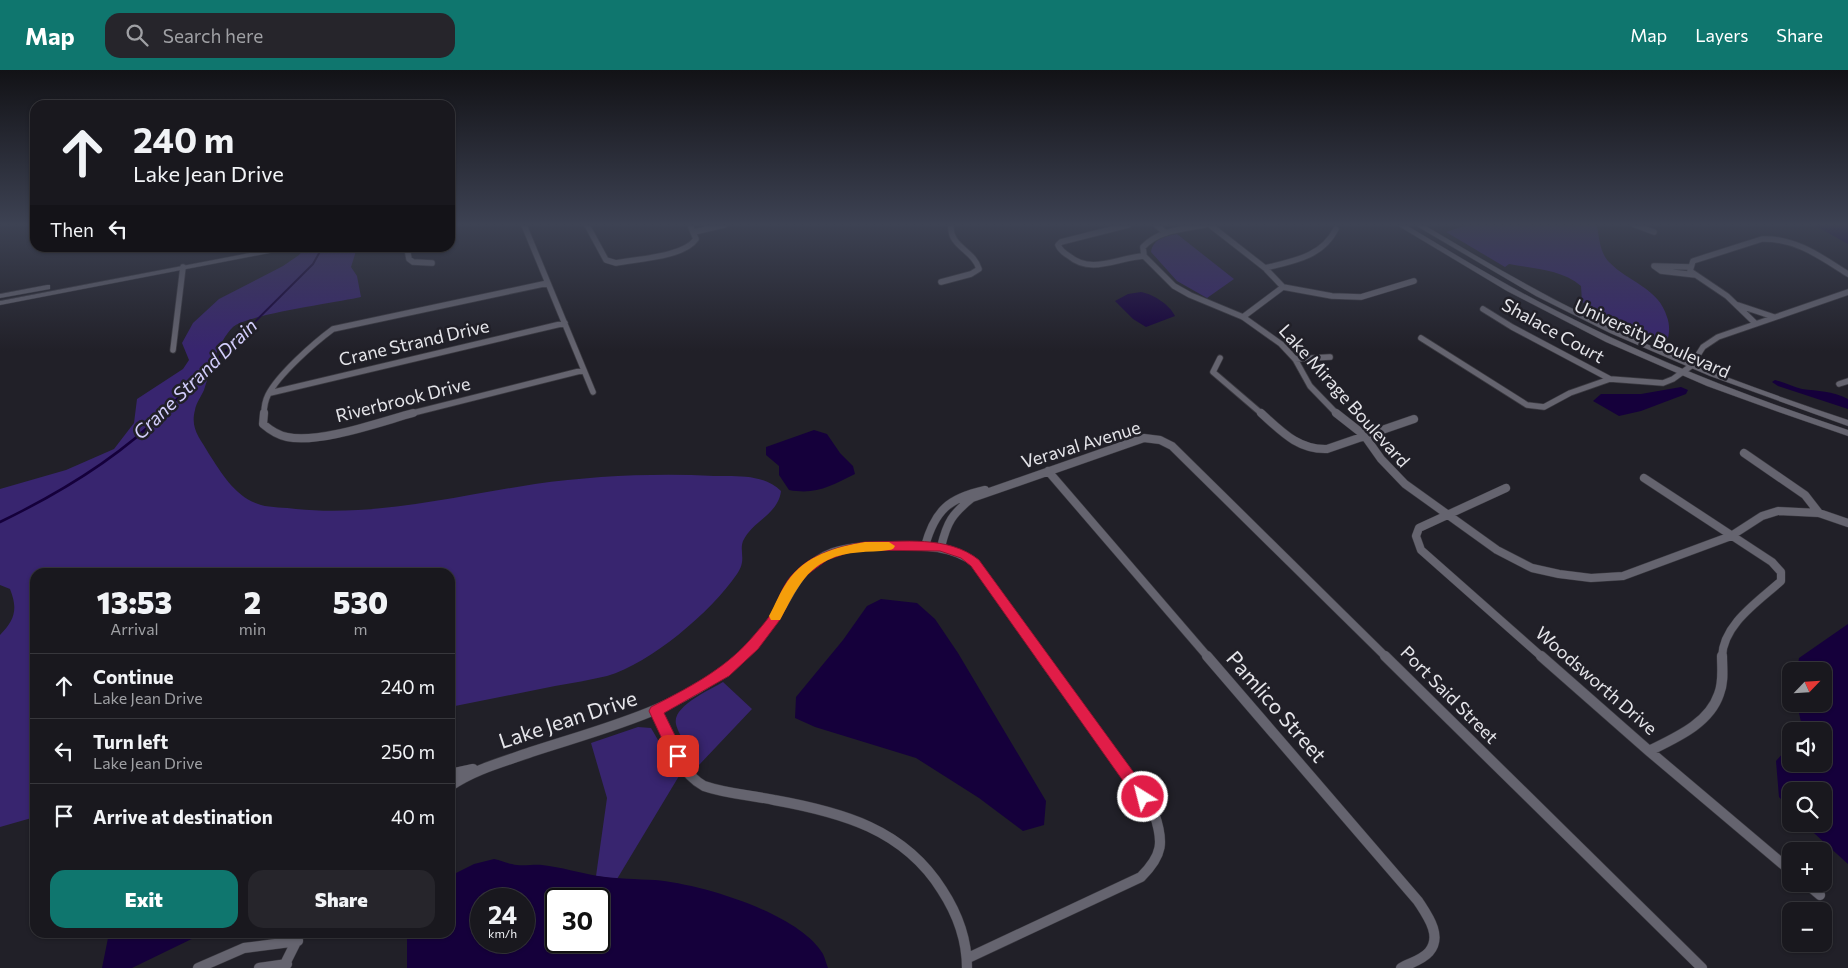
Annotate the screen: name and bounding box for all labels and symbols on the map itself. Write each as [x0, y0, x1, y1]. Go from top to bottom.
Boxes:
street label: Shalace Court [1498, 293, 1609, 367]
street label: University Boulevard [1571, 294, 1734, 382]
water label: Crane Strand Drain [128, 313, 262, 444]
street label: Crane Strand Drive [336, 314, 491, 370]
street label: Lake Mirage Boulevard [1275, 319, 1415, 471]
street label: Riverbrook Drive [333, 372, 472, 426]
street label: Veraval Avenue [1019, 415, 1143, 473]
street label: Woodsworth Drive [1531, 622, 1662, 739]
street label: Port Said Street [1396, 641, 1503, 748]
street label: Pamlico Street [1222, 645, 1332, 767]
north arrow [1782, 662, 1832, 712]
street label: Lake Jean Drive [495, 684, 640, 753]
pin [657, 735, 699, 777]
position arrow [1116, 770, 1168, 822]
speed limit sign: 30 [545, 888, 610, 953]

